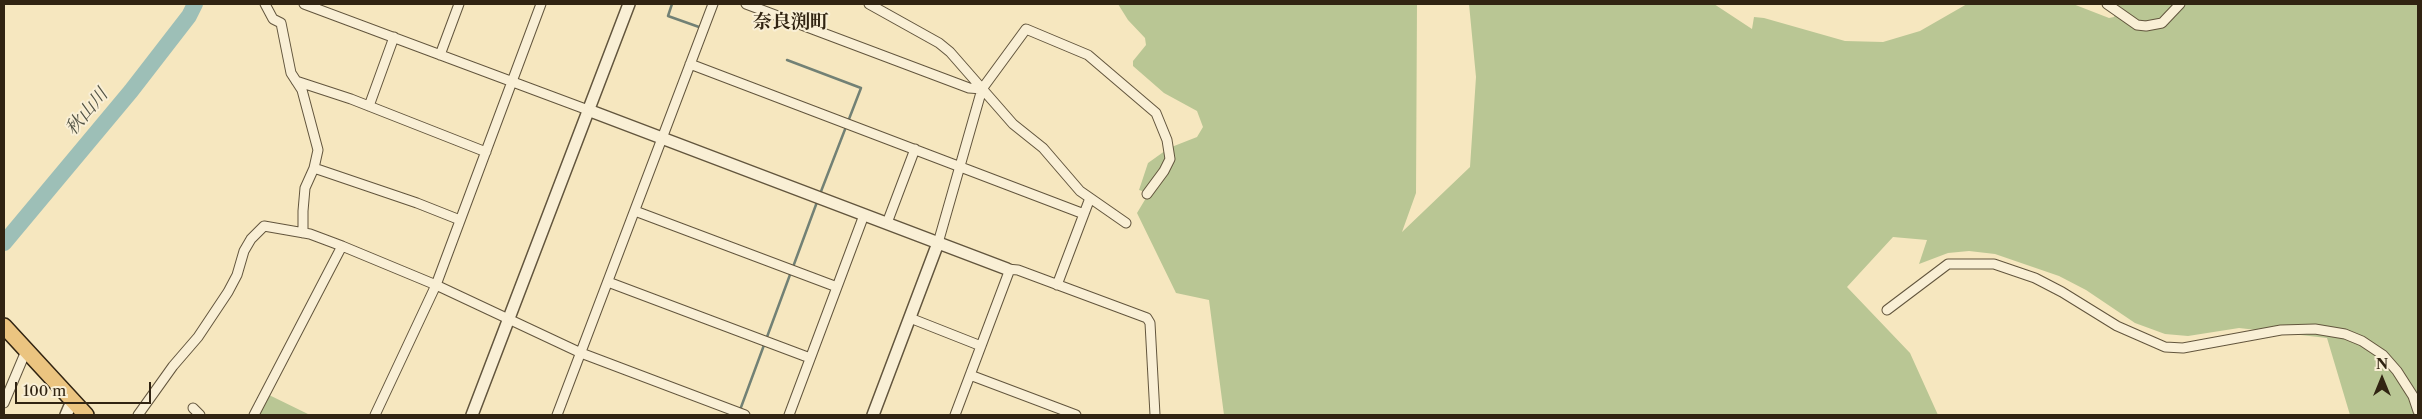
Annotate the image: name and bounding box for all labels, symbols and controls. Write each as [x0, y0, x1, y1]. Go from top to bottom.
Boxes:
district label: 奈良渕町 [753, 12, 829, 34]
water label: 秋山川 [61, 84, 113, 140]
north arrow [2357, 354, 2407, 404]
text: N [2376, 355, 2388, 373]
scale bar [18, 372, 154, 404]
text: 100 m [23, 381, 66, 400]

